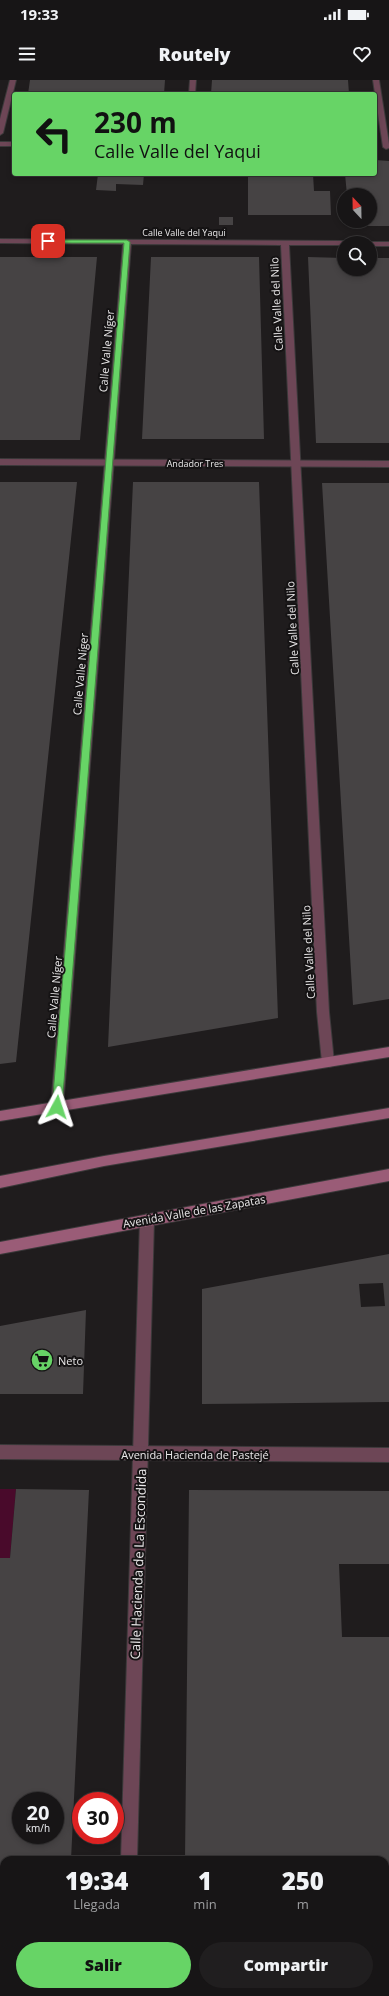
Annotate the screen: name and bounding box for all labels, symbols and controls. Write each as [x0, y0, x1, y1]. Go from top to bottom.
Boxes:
text: 19:33 [20, 4, 59, 24]
text: Routely [159, 42, 230, 66]
icon: menu [16, 43, 38, 65]
icon: heart [351, 43, 373, 65]
text: 230 m [94, 103, 177, 141]
icon: left [28, 108, 80, 160]
text: Calle Valle del Yaqui [94, 139, 261, 163]
north arrow [337, 188, 377, 228]
map controls [337, 188, 377, 276]
pin [31, 224, 65, 258]
street label: Calle Valle del Yaqui [142, 226, 226, 239]
icon: arrive [37, 230, 59, 252]
button: search [337, 236, 377, 276]
street label: Calle Valle del Nilo [266, 256, 286, 351]
street label: Calle Valle Níger [95, 309, 117, 393]
street label: Andador Tres [167, 457, 223, 470]
street label: Calle Valle del Nilo [282, 580, 302, 675]
street label: Calle Valle Níger [69, 632, 91, 716]
street label: Calle Valle del Nilo [298, 904, 318, 999]
street label: Calle Valle Níger [43, 955, 65, 1039]
position arrow [36, 1086, 78, 1128]
street label: Avenida Valle de las Zapatas [122, 1191, 266, 1231]
supermarket icon: Neto [29, 1347, 55, 1373]
place label: Neto [58, 1353, 83, 1368]
street label: Avenida Hacienda de Pastejé [121, 1447, 269, 1462]
street label: Calle Hacienda de La Escondida [126, 1468, 150, 1660]
speed limit sign: 30 [72, 1792, 124, 1844]
text: 20 [27, 1799, 49, 1826]
text: km/h [26, 1821, 50, 1835]
text: 19:34 [65, 1864, 128, 1897]
text: 1 [198, 1864, 212, 1897]
text: 250 [282, 1864, 324, 1897]
text: Llegada [73, 1895, 120, 1913]
text: min [193, 1895, 217, 1913]
text: m [297, 1895, 309, 1913]
button: Salir [16, 1942, 191, 1988]
button: Compartir [199, 1942, 373, 1988]

